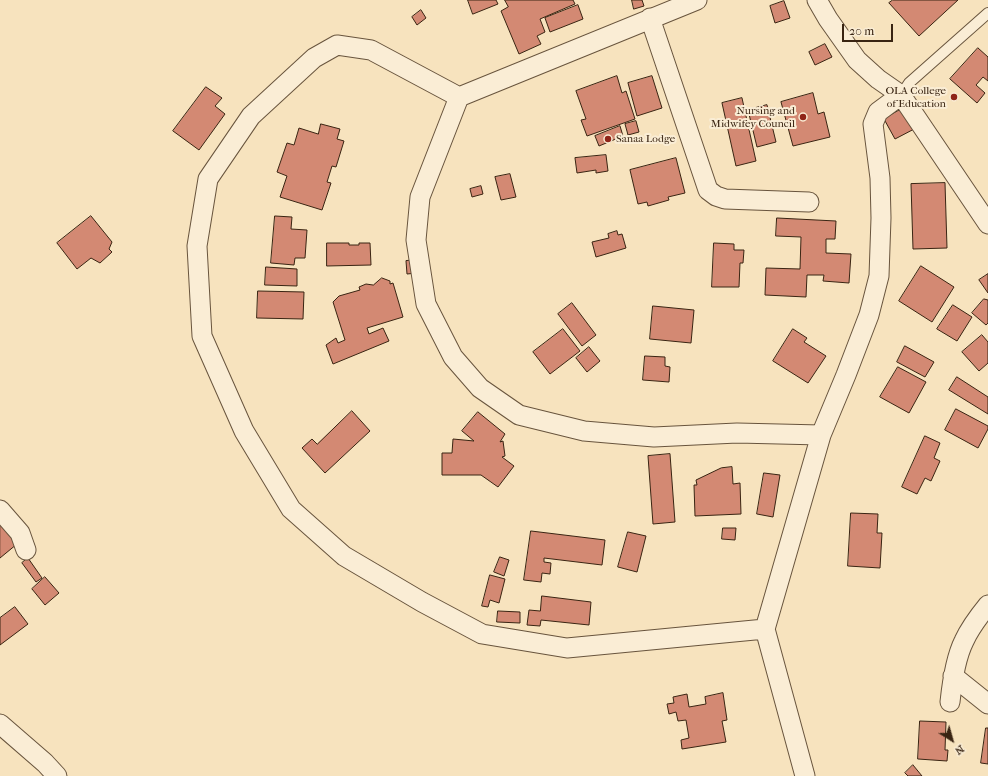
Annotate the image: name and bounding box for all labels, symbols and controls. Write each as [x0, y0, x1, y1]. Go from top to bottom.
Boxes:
scale bar [844, 16, 895, 42]
text: 20 m [849, 24, 874, 38]
place label: OLA College of Education [885, 84, 946, 110]
marker: OLA College of Education [949, 92, 959, 102]
place label: Nursing and Midwifey Council [711, 104, 795, 130]
marker: Nursing and Midwifey Council [798, 112, 808, 122]
place label: Sanaa Lodge [616, 132, 675, 146]
marker: Sanaa Lodge [603, 134, 613, 144]
north arrow [932, 720, 972, 760]
text: N [952, 742, 967, 758]

